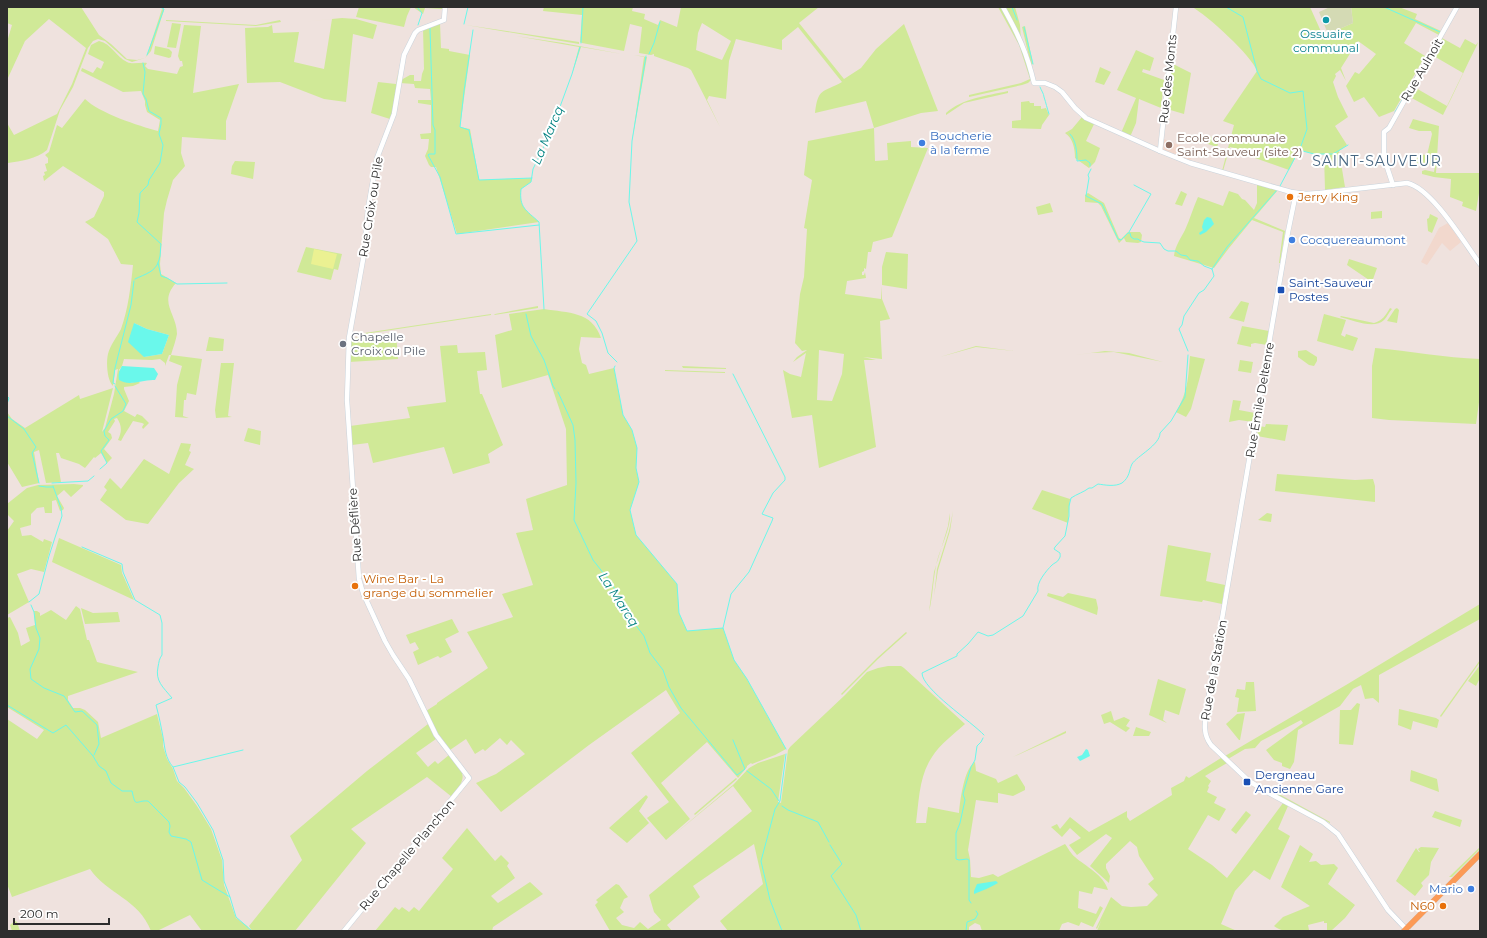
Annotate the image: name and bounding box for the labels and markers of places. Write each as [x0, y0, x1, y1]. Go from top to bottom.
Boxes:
marker: Ossuaire communal [1321, 15, 1331, 25]
place label: Ossuaire communal [1293, 26, 1359, 55]
place label: Boucherie à la ferme [930, 128, 992, 157]
place label: Ecole communale Saint-Sauveur (site 2) [1177, 130, 1303, 159]
marker: Boucherie à la ferme [917, 138, 927, 148]
marker: Ecole communale Saint-Sauveur (site 2) [1164, 140, 1174, 150]
place label: Jerry King [1297, 189, 1358, 204]
marker: Jerry King [1285, 192, 1295, 202]
place label: Cocquereaumont [1300, 232, 1406, 247]
marker: Cocquereaumont [1287, 235, 1297, 245]
place label: Saint-Sauveur Postes [1289, 275, 1373, 304]
marker: Saint-Sauveur Postes [1276, 285, 1286, 295]
place label: Chapelle Croix ou Pile [351, 329, 426, 358]
marker: Chapelle Croix ou Pile [338, 339, 348, 349]
place label: Wine Bar - La grange du sommelier [363, 571, 493, 600]
marker: Wine Bar - La grange du sommelier [350, 581, 360, 591]
place label: Dergneau Ancienne Gare [1255, 767, 1344, 796]
marker: Dergneau Ancienne Gare [1242, 777, 1252, 787]
place label: Mario [1429, 881, 1463, 896]
marker: Mario [1466, 884, 1476, 894]
place label: N60 [1410, 898, 1435, 913]
marker: N60 [1438, 901, 1448, 911]

